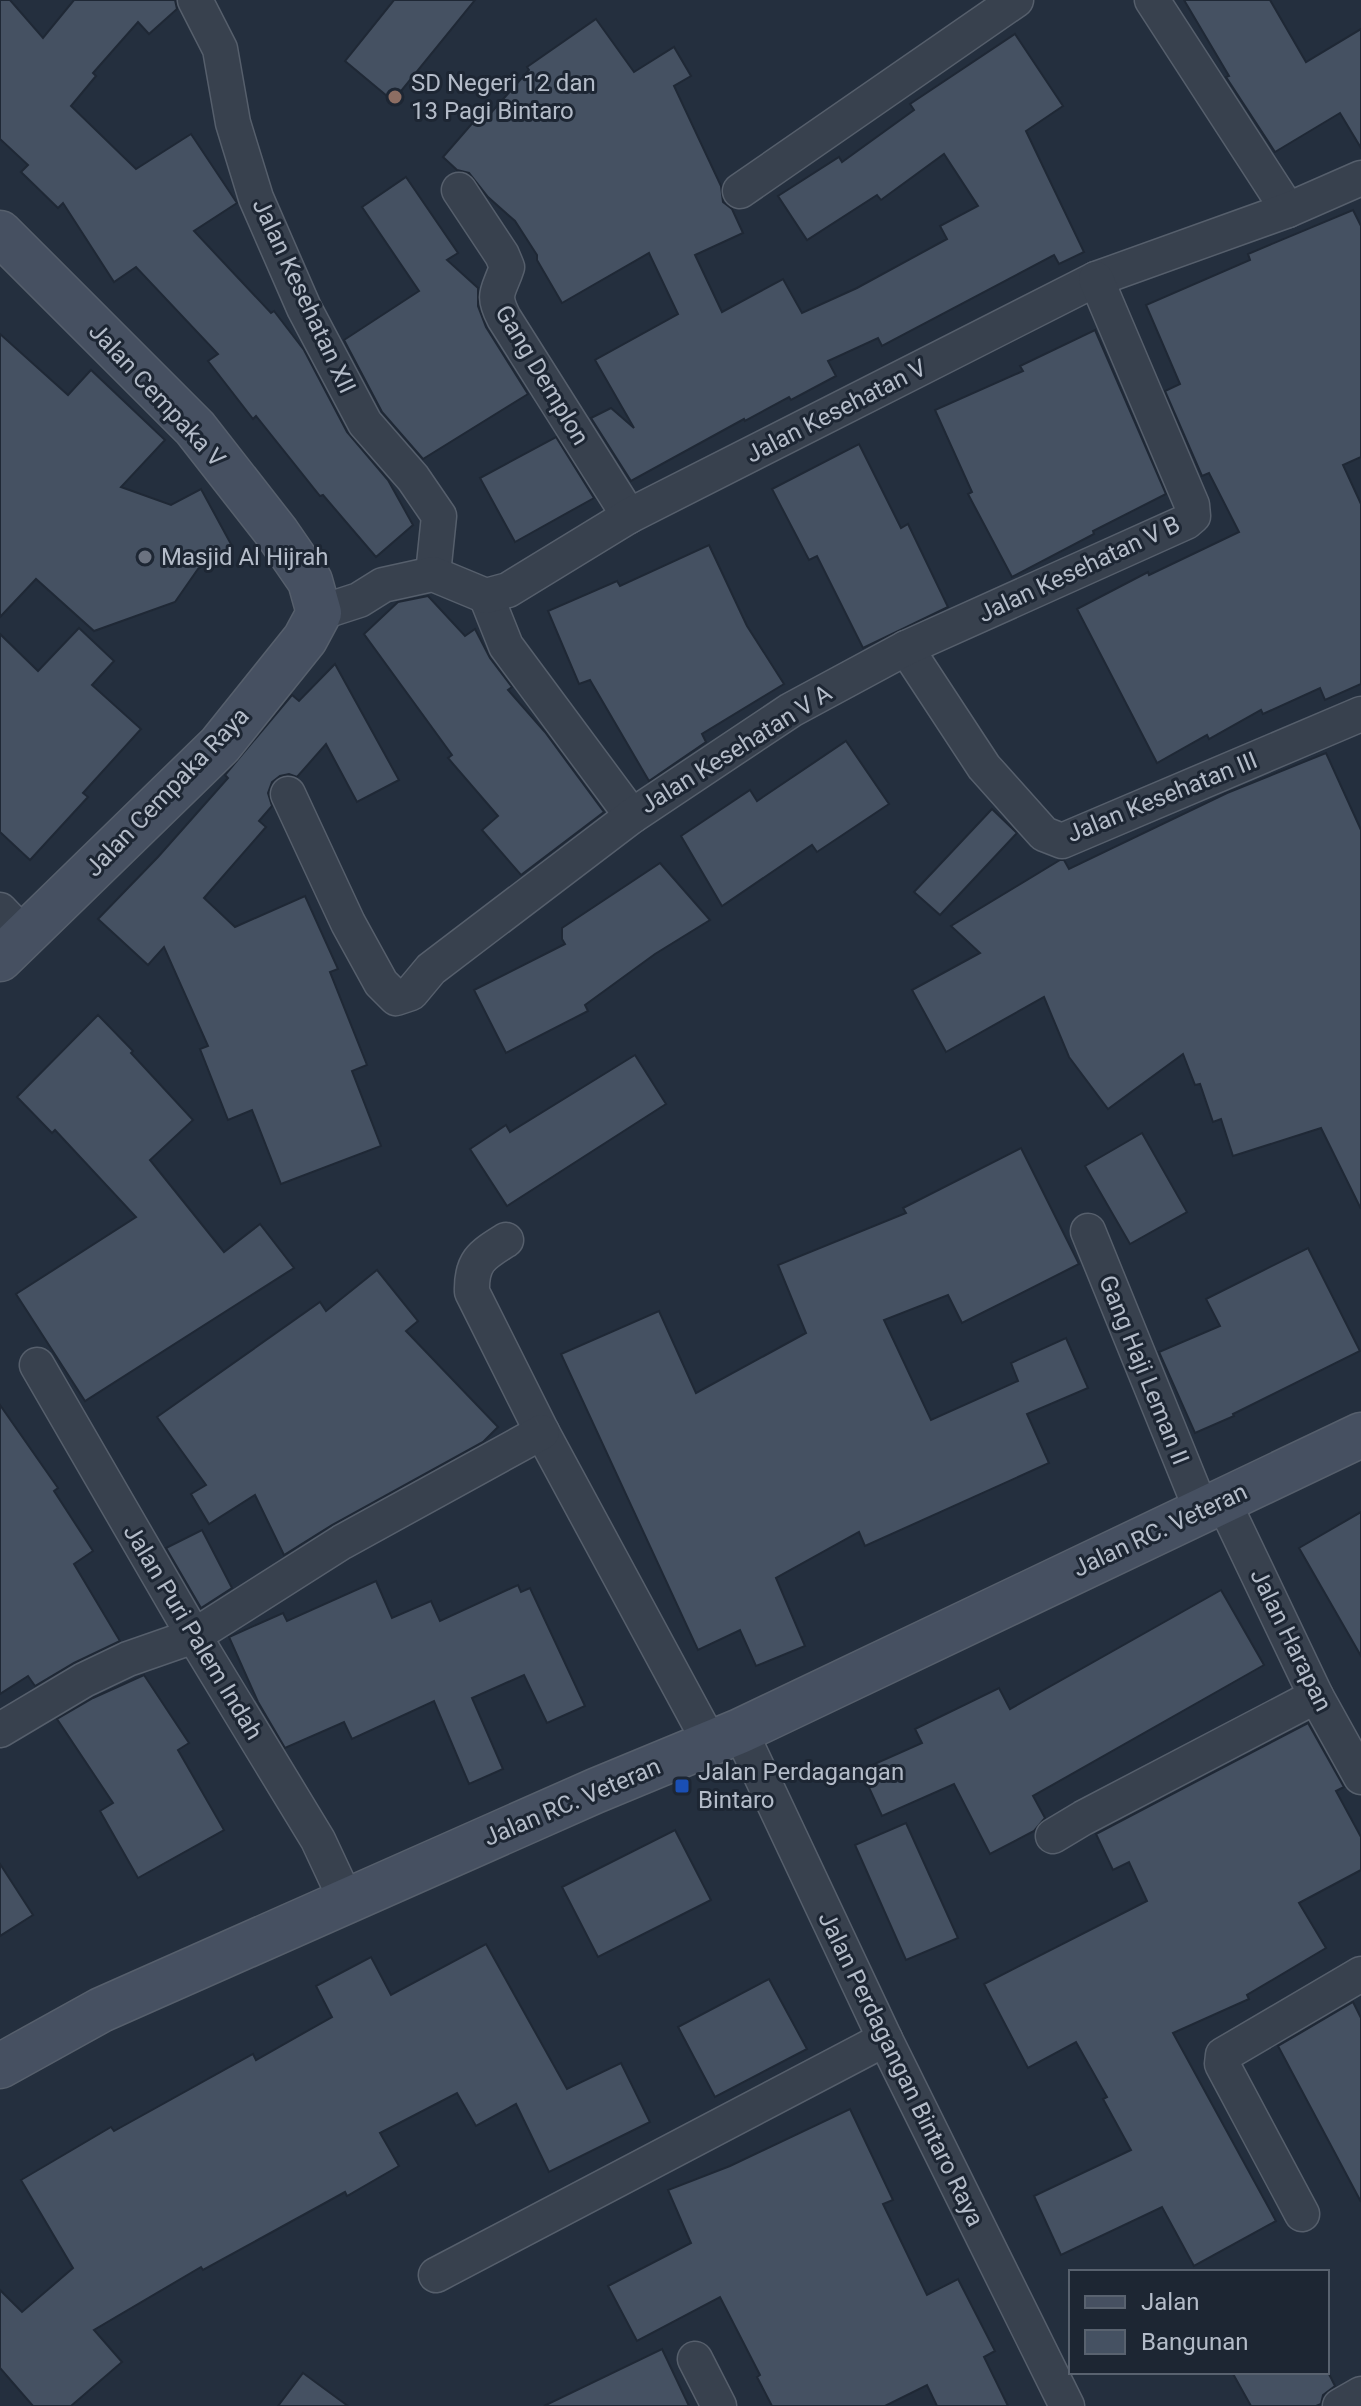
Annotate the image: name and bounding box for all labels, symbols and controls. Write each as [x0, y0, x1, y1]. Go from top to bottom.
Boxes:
place label: SD Negeri 12 dan 13 Pagi Bintaro [411, 69, 596, 125]
marker: SD Negeri 12 dan 13 Pagi Bintaro [386, 88, 404, 106]
street label: Jalan Kesehatan XII [247, 194, 361, 398]
street label: Gang Demplon [489, 300, 595, 450]
street label: Jalan Cempaka V [83, 317, 231, 473]
street label: Jalan Kesehatan V [741, 353, 931, 469]
street label: Jalan Kesehatan V B [974, 510, 1184, 628]
place label: Masjid Al Hijrah [161, 543, 329, 571]
marker: Masjid Al Hijrah [136, 548, 154, 566]
street label: Jalan Kesehatan V A [635, 679, 837, 819]
street label: Jalan Cempaka Raya [79, 702, 255, 882]
street label: Jalan Kesehatan III [1063, 746, 1261, 848]
street label: Gang Haji Leman II [1093, 1271, 1195, 1469]
street label: Jalan RC. Veteran [1068, 1477, 1252, 1583]
street label: Jalan Puri Palem Indah [118, 1519, 268, 1745]
street label: Jalan Harapan [1244, 1564, 1338, 1716]
street label: Jalan RC. Veteran [479, 1752, 665, 1852]
place label: Jalan Perdagangan Bintaro [698, 1758, 904, 1814]
marker: Jalan Perdagangan Bintaro [673, 1777, 691, 1795]
street label: Jalan Perdagangan Bintaro Raya [812, 1907, 990, 2231]
legend [1069, 2270, 1329, 2374]
text: Jalan [1141, 2288, 1199, 2316]
text: Bangunan [1141, 2328, 1249, 2356]

